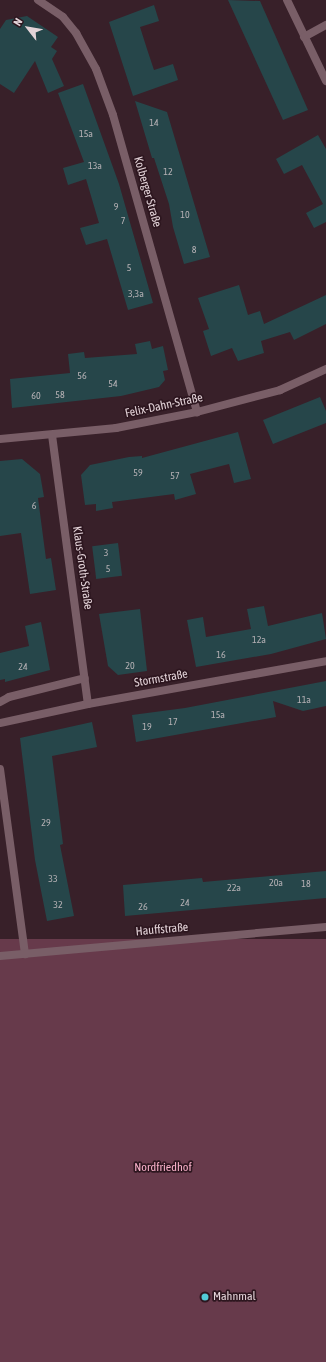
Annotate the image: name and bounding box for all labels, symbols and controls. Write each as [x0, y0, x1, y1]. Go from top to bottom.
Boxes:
north arrow [8, 8, 48, 48]
text: N [11, 16, 25, 28]
house number: 14 [149, 117, 159, 129]
house number: 15a [79, 128, 93, 140]
street label: Kolberger Straße [130, 155, 164, 229]
house number: 13a [88, 160, 102, 172]
house number: 12 [163, 166, 173, 178]
house number: 9 [114, 201, 118, 213]
house number: 10 [180, 209, 190, 221]
house number: 7 [121, 215, 125, 227]
house number: 8 [192, 244, 196, 256]
house number: 5 [127, 262, 131, 274]
house number: 3,3a [128, 288, 144, 300]
house number: 56 [77, 370, 87, 382]
house number: 54 [108, 378, 118, 390]
house number: 58 [55, 389, 65, 401]
house number: 60 [31, 390, 41, 402]
street label: Felix-Dahn-Straße [124, 391, 204, 421]
house number: 59 [133, 467, 143, 479]
house number: 57 [170, 470, 180, 482]
house number: 6 [32, 500, 36, 512]
street label: Klaus-Groth-Straße [69, 525, 95, 611]
house number: 3 [104, 547, 108, 559]
house number: 5 [106, 563, 110, 575]
house number: 12a [252, 634, 266, 646]
house number: 16 [216, 649, 226, 661]
house number: 20 [125, 660, 135, 672]
house number: 24 [18, 661, 28, 673]
street label: Stormstraße [133, 667, 189, 691]
house number: 11a [297, 694, 311, 706]
house number: 15a [211, 709, 225, 721]
house number: 17 [168, 716, 178, 728]
house number: 19 [142, 721, 152, 733]
house number: 29 [41, 817, 51, 829]
house number: 33 [48, 873, 58, 885]
house number: 20a [269, 877, 283, 889]
house number: 18 [301, 878, 311, 890]
house number: 22a [227, 882, 241, 894]
house number: 24 [180, 897, 190, 909]
house number: 32 [53, 899, 63, 911]
house number: 26 [138, 901, 148, 913]
street label: Hauffstraße [135, 921, 189, 939]
park label: Nordfriedhof [134, 1161, 192, 1175]
place label: Mahnmal [213, 1290, 256, 1304]
marker: Mahnmal [200, 1292, 210, 1302]

